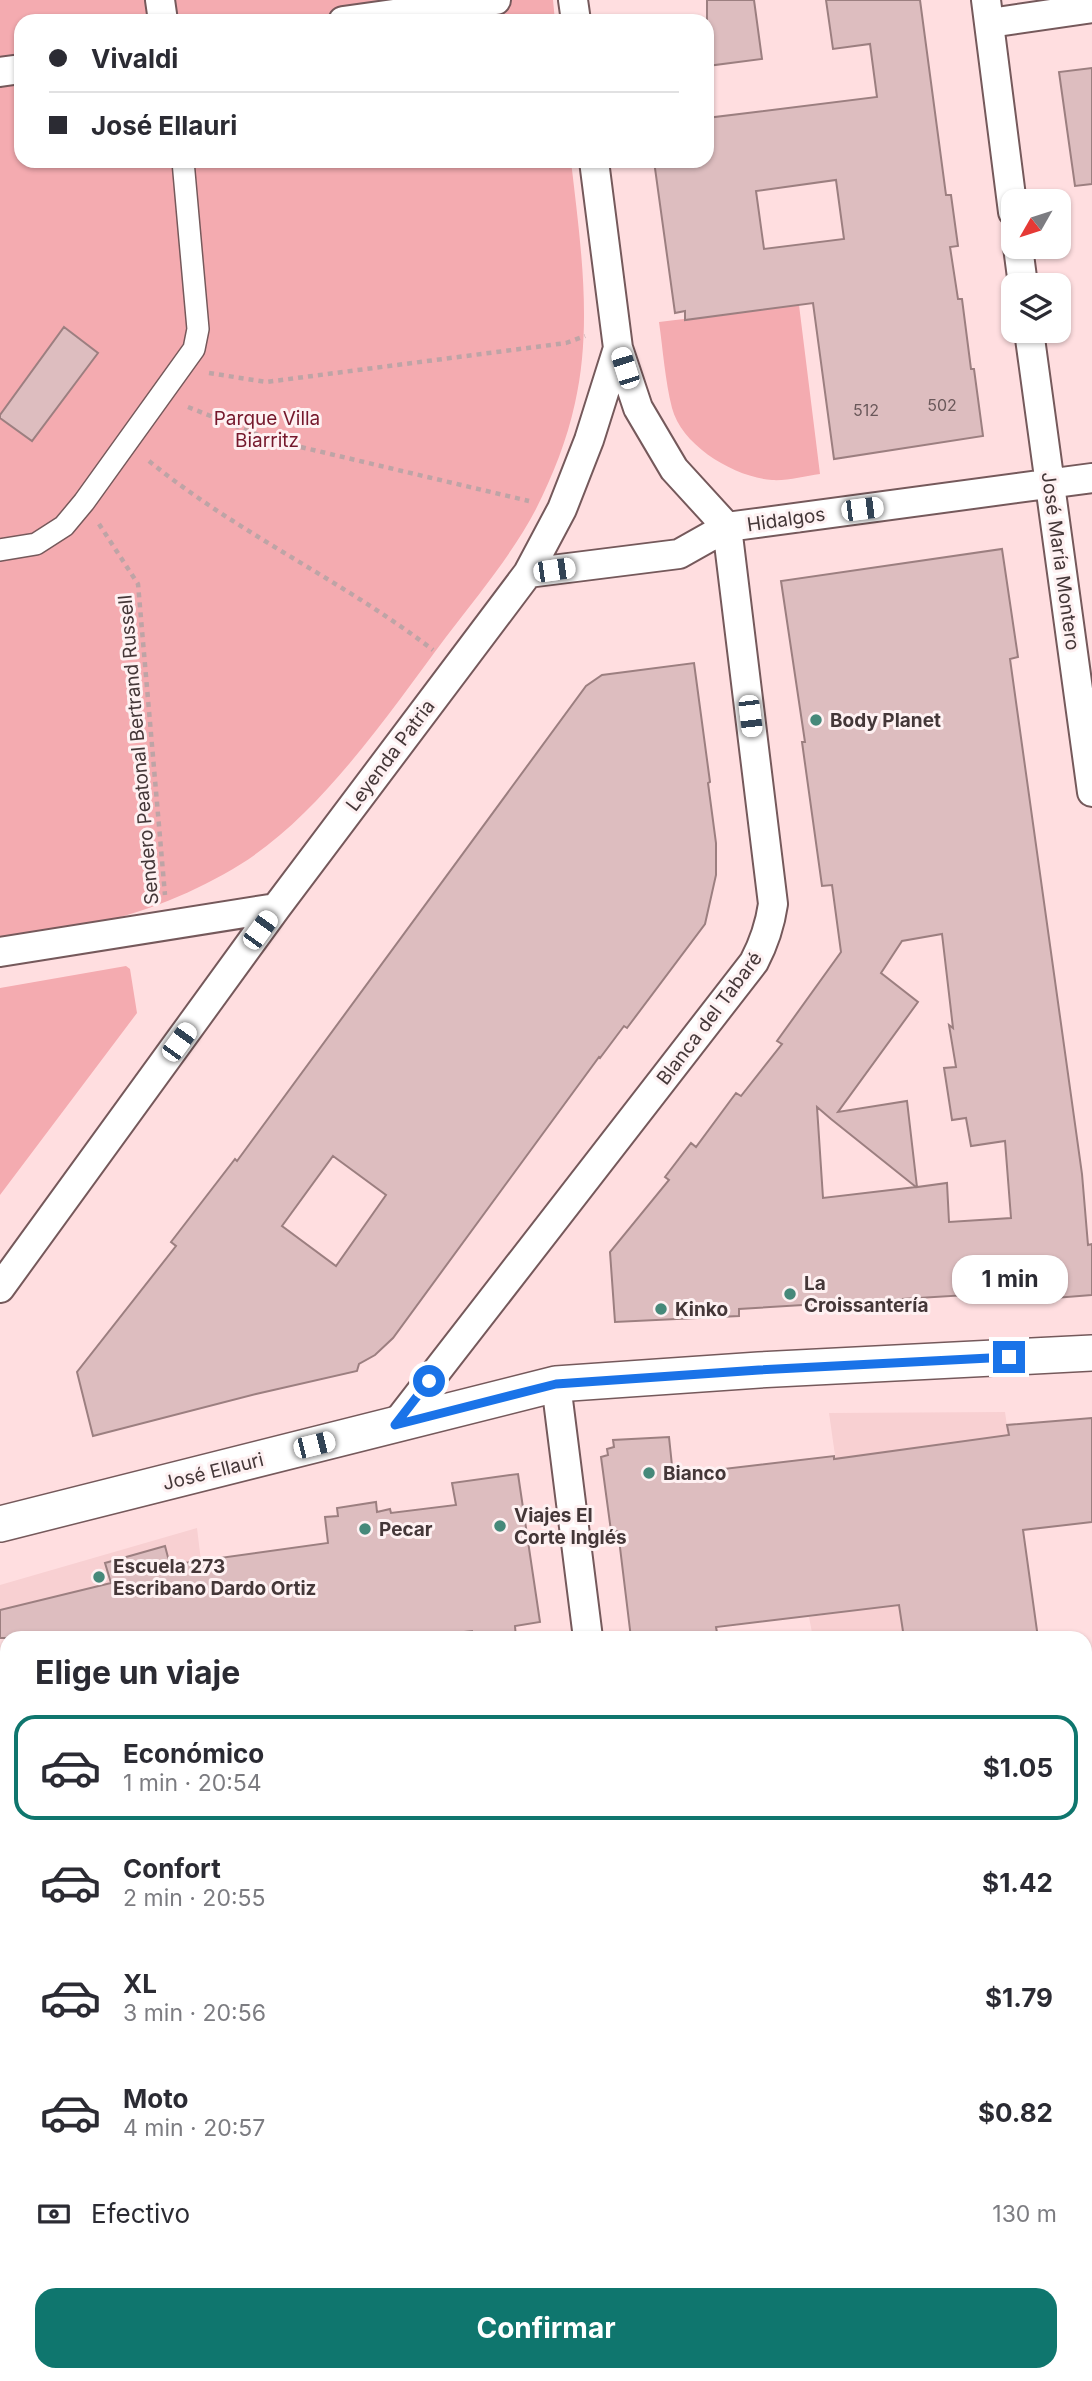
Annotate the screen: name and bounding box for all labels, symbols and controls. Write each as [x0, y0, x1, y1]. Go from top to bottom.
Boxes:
text: Vivaldi [91, 43, 178, 74]
text: José Ellauri [91, 110, 237, 141]
north arrow [1001, 189, 1071, 259]
map controls [1001, 189, 1071, 343]
button: layers [1001, 273, 1071, 343]
car [609, 345, 642, 391]
house number: 502 [927, 395, 957, 415]
house number: 512 [853, 400, 879, 420]
park label: Parque Villa Biarritz [214, 407, 320, 452]
street label: José María Montero [1037, 470, 1084, 652]
car [840, 496, 885, 522]
street label: Hidalgos [746, 503, 827, 536]
car [532, 557, 577, 583]
street label: Sendero Peatonal Bertrand Russell [113, 594, 164, 906]
car [738, 694, 763, 738]
street label: Leyenda Patria [341, 695, 440, 816]
place label: Body Planet [830, 709, 941, 732]
marker: Body Planet [808, 712, 824, 728]
car [240, 907, 281, 953]
street label: Blanca del Tabaré [652, 947, 767, 1089]
car [159, 1019, 200, 1065]
callout: 1 min [951, 1256, 1067, 1304]
text: 1 min [982, 1265, 1038, 1293]
place label: La Croissantería [804, 1272, 928, 1317]
marker: La Croissantería [782, 1286, 798, 1302]
place label: Kinko [675, 1298, 728, 1321]
marker: Kinko [653, 1301, 669, 1317]
route end [993, 1341, 1025, 1373]
route start [413, 1365, 445, 1397]
car [292, 1430, 337, 1460]
street label: José Ellauri [160, 1448, 266, 1495]
place label: Bianco [663, 1462, 726, 1485]
marker: Bianco [641, 1465, 657, 1481]
place label: Viajes El Corte Inglés [514, 1504, 627, 1549]
place label: Pecar [379, 1518, 433, 1541]
marker: Viajes El Corte Inglés [492, 1518, 508, 1534]
marker: Pecar [357, 1521, 373, 1537]
place label: Escuela 273 Escribano Dardo Ortiz [113, 1555, 316, 1600]
marker: Escuela 273 Escribano Dardo Ortiz [91, 1569, 107, 1585]
text: Elige un viaje [35, 1653, 240, 1692]
icon: car [39, 1736, 102, 1799]
text: Económico [123, 1738, 264, 1769]
text: $1.05 [983, 1752, 1053, 1783]
text: 1 min · 20:54 [123, 1769, 262, 1797]
icon: car [39, 1851, 102, 1914]
text: Confort [123, 1853, 221, 1884]
text: $1.42 [982, 1867, 1053, 1898]
text: 2 min · 20:55 [123, 1884, 266, 1912]
icon: car [39, 1966, 102, 2029]
text: XL [123, 1968, 157, 1999]
text: $1.79 [985, 1982, 1053, 2013]
text: 3 min · 20:56 [123, 1999, 266, 2027]
icon: car [39, 2081, 102, 2144]
text: Moto [123, 2083, 188, 2114]
text: $0.82 [978, 2097, 1053, 2128]
text: 4 min · 20:57 [123, 2114, 265, 2142]
icon: cash [35, 2195, 73, 2233]
text: Efectivo [91, 2198, 190, 2229]
text: 130 m [992, 2200, 1057, 2228]
button: Confirmar [35, 2288, 1057, 2368]

